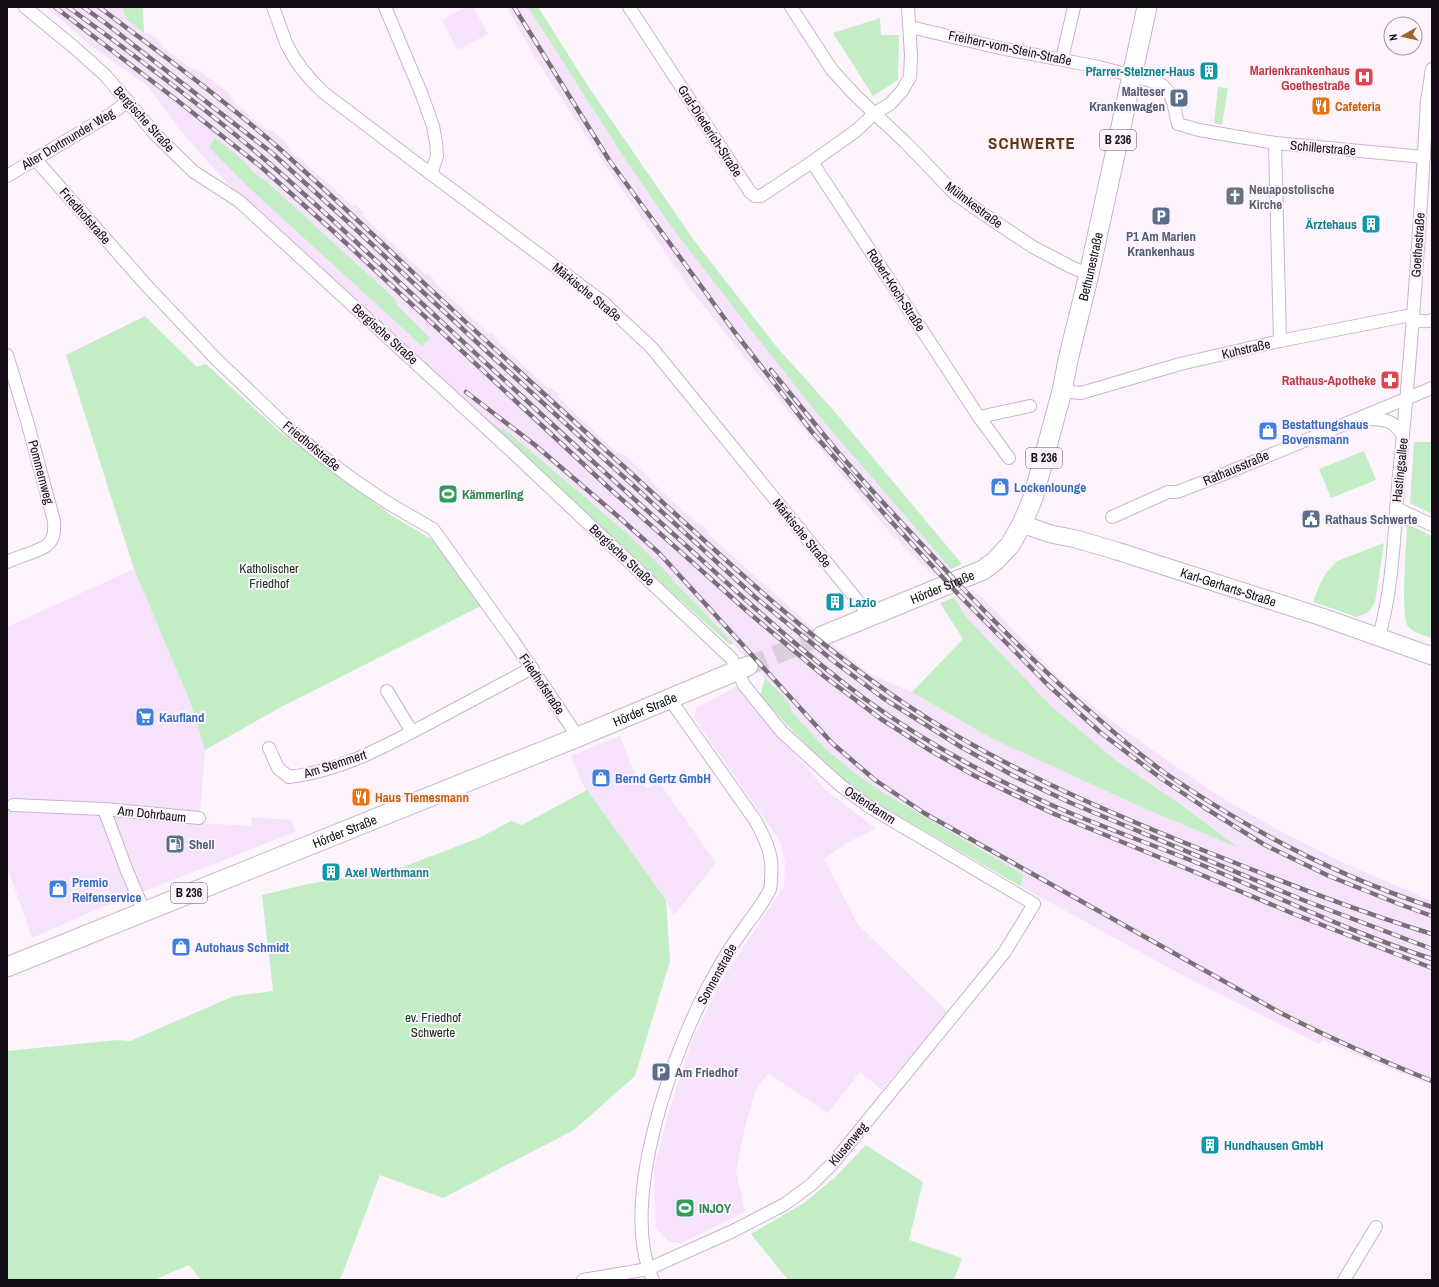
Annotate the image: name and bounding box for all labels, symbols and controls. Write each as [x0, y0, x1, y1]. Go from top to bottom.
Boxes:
north arrow [1383, 16, 1423, 56]
street label: Freiherr-vom-Stein-Straße [947, 27, 1073, 69]
text: N [1386, 33, 1400, 42]
building icon: Pfarrer-Stelzner-Haus [1198, 60, 1220, 82]
place label: Marienkrankenhaus Goethestraße [1250, 62, 1350, 94]
place label: Pfarrer-Stelzner-Haus [1085, 63, 1195, 80]
hospital icon: Marienkrankenhaus Goethestraße [1353, 66, 1375, 88]
street label: Bergische Straße [110, 82, 178, 156]
street label: Graf-Diederich-Straße [674, 82, 746, 180]
place label: Malteser Krankenwagen [1089, 83, 1166, 115]
parking icon: Malteser Krankenwagen [1168, 87, 1190, 109]
restaurant icon: Cafeteria [1310, 95, 1332, 117]
place label: Cafeteria [1335, 98, 1381, 115]
street label: Alter Dortmunder Weg [17, 104, 118, 174]
road number: B 236 [1100, 130, 1136, 150]
district label: SCHWERTE [988, 131, 1076, 154]
street label: Schillerstraße [1290, 137, 1357, 159]
street label: Mülmkestraße [942, 178, 1006, 232]
place label: Neuapostolische Kirche [1249, 181, 1334, 213]
street label: Friedhofstraße [56, 184, 114, 248]
church icon: Neuapostolische Kirche [1224, 185, 1246, 207]
parking icon: P1 Am Marien Krankenhaus [1150, 205, 1172, 227]
street label: Goethestraße [1407, 212, 1429, 278]
building icon: Ärztehaus [1360, 213, 1382, 235]
place label: Ärztehaus [1305, 216, 1357, 233]
place label: P1 Am Marien Krankenhaus [1126, 228, 1196, 260]
street label: Bethunestraße [1074, 230, 1106, 303]
street label: Robert-Koch-Straße [863, 245, 929, 335]
street label: Märkische Straße [549, 259, 625, 325]
street label: Bergische Straße [348, 300, 422, 368]
street label: Kuhstraße [1220, 335, 1272, 363]
pharmacy icon: Rathaus-Apotheke [1379, 369, 1401, 391]
place label: Rathaus-Apotheke [1282, 372, 1376, 389]
place label: Bestattungshaus Bovensmann [1282, 416, 1369, 448]
street label: Friedhofstraße [280, 417, 344, 475]
shop icon: Bestattungshaus Bovensmann [1257, 420, 1279, 442]
street label: Hastingsallee [1388, 437, 1412, 503]
street label: Pommernweg [24, 438, 58, 506]
street label: Rathausstraße [1200, 446, 1272, 489]
road number: B 236 [1026, 448, 1062, 468]
shop icon: Lockenlounge [989, 476, 1011, 498]
place label: Lockenlounge [1014, 479, 1086, 496]
sports icon: Kämmerling [437, 483, 459, 505]
place label: Kämmerling [462, 486, 524, 503]
street label: Märkische Straße [769, 495, 835, 571]
public building icon: Rathaus Schwerte [1300, 508, 1322, 530]
place label: Rathaus Schwerte [1325, 511, 1417, 528]
street label: Bergische Straße [586, 520, 658, 590]
park label: Katholischer Friedhof [239, 560, 299, 592]
street label: Karl-Gerharts-Straße [1178, 564, 1279, 610]
street label: Hörder Straße [908, 566, 977, 607]
building icon: Lazio [824, 591, 846, 613]
place label: Lazio [849, 594, 876, 611]
street label: Friedhofstraße [515, 650, 569, 718]
street label: Hörder Straße [610, 688, 679, 730]
supermarket icon: Kaufland [134, 706, 156, 728]
place label: Kaufland [159, 709, 205, 726]
street label: Am Stemmert [300, 746, 369, 782]
shop icon: Bernd Gertz GmbH [590, 767, 612, 789]
place label: Bernd Gertz GmbH [615, 770, 711, 787]
street label: Ostendamm [841, 782, 899, 828]
restaurant icon: Haus Tiemesmann [350, 786, 372, 808]
place label: Haus Tiemesmann [375, 789, 469, 806]
street label: Am Dohrbaum [116, 802, 187, 826]
street label: Hörder Straße [310, 810, 379, 852]
fuel station icon: Shell [164, 833, 186, 855]
place label: Shell [189, 836, 215, 853]
building icon: Axel Werthmann [320, 861, 342, 883]
place label: Axel Werthmann [345, 864, 429, 881]
place label: Premio Reifenservice [72, 874, 141, 906]
shop icon: Premio Reifenservice [47, 878, 69, 900]
road number: B 236 [171, 883, 207, 903]
shop icon: Autohaus Schmidt [170, 936, 192, 958]
place label: Autohaus Schmidt [195, 939, 290, 956]
street label: Sonnenstraße [693, 941, 741, 1007]
park label: ev. Friedhof Schwerte [405, 1009, 461, 1041]
parking icon: Am Friedhof [650, 1061, 672, 1083]
place label: Am Friedhof [675, 1064, 738, 1081]
street label: Klusenweg [825, 1119, 871, 1169]
building icon: Hundhausen GmbH [1199, 1134, 1221, 1156]
place label: Hundhausen GmbH [1224, 1137, 1324, 1154]
sports icon: INJOY [674, 1197, 696, 1219]
place label: INJOY [699, 1200, 732, 1217]

